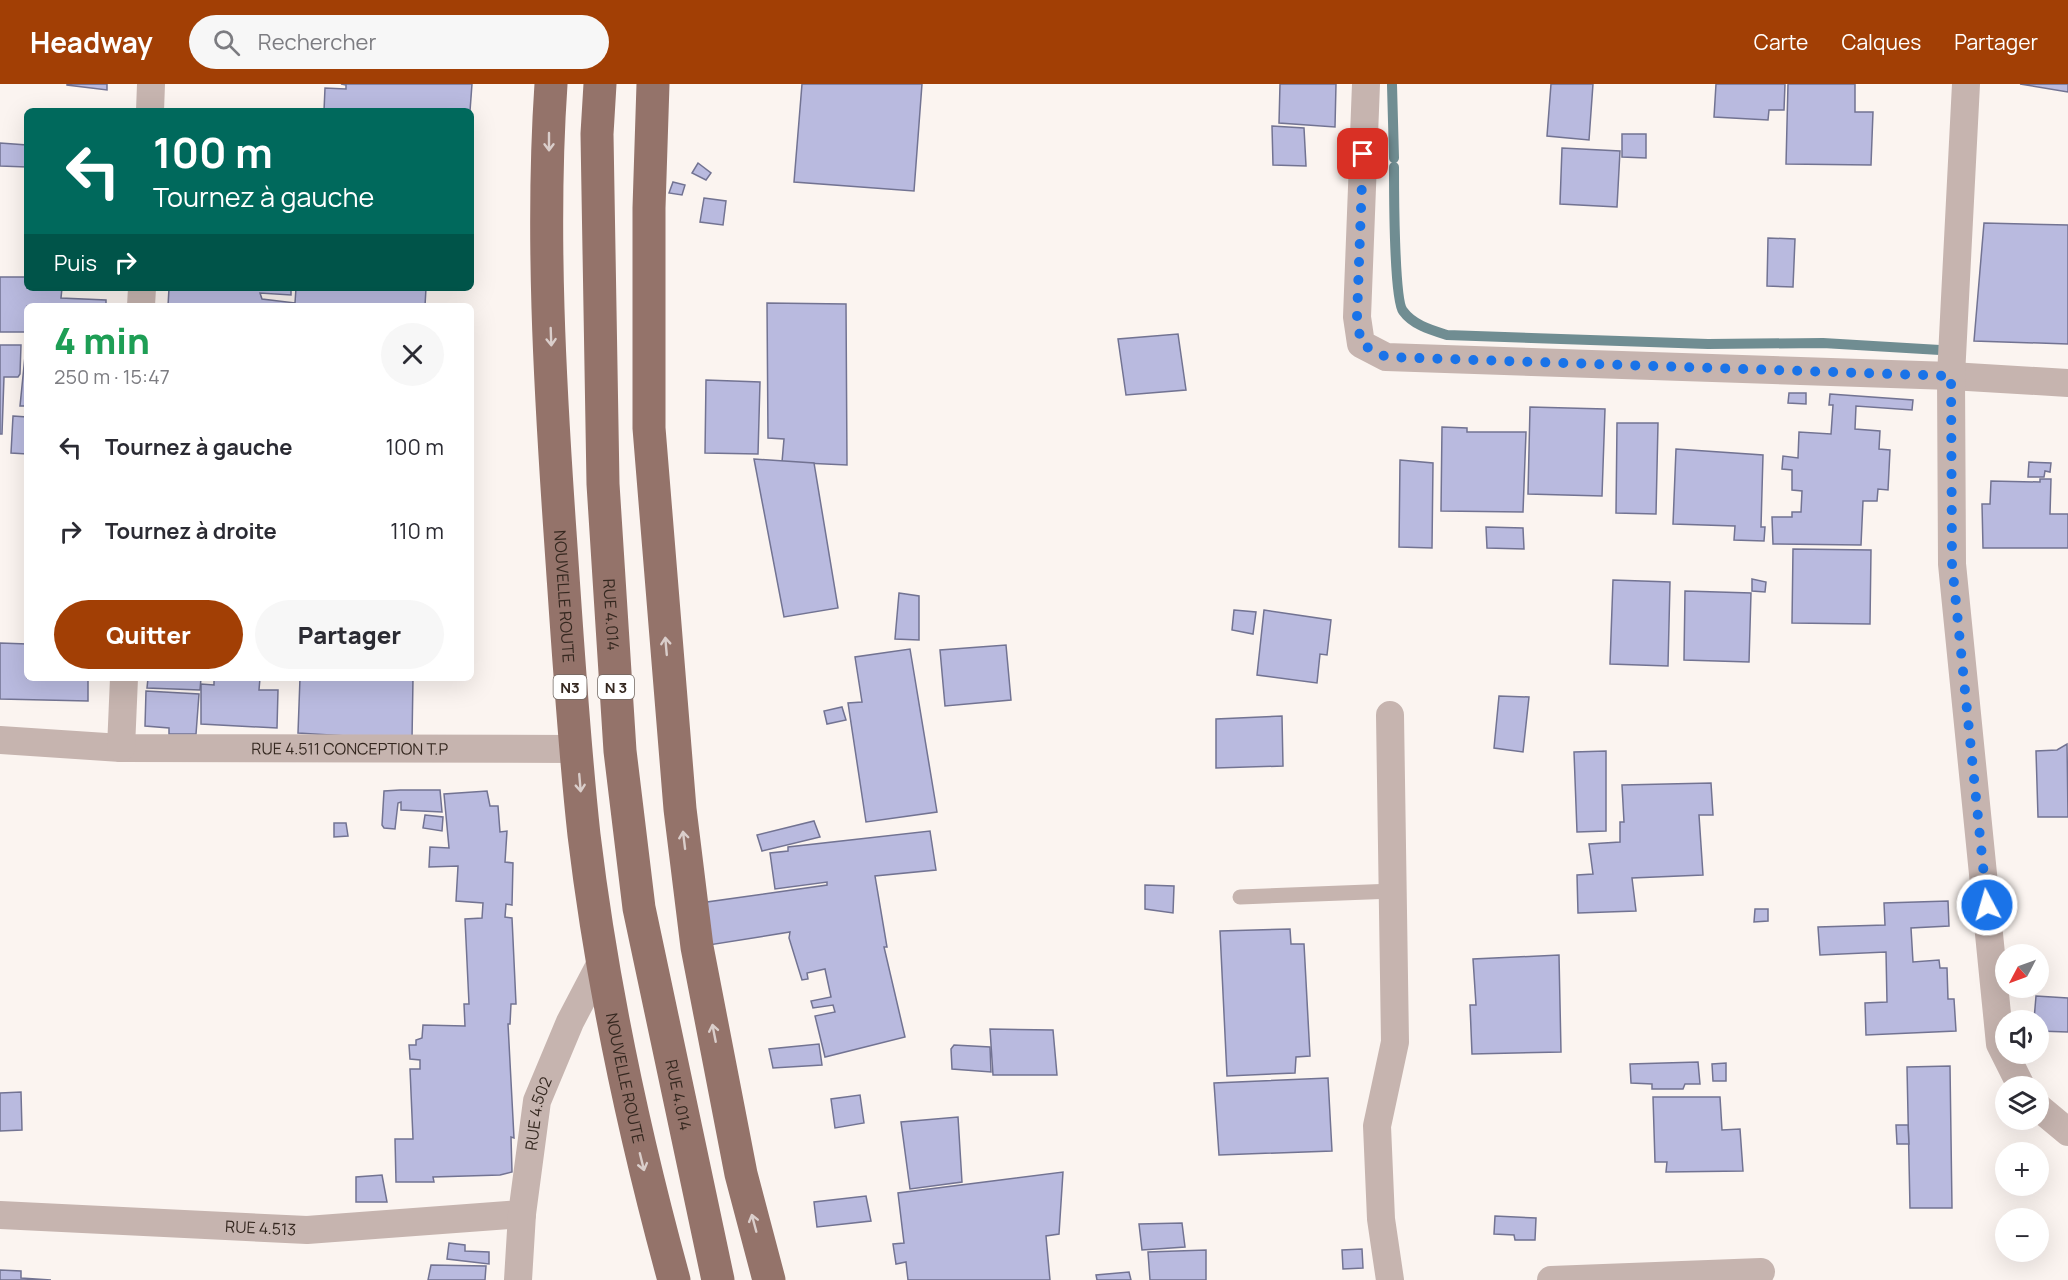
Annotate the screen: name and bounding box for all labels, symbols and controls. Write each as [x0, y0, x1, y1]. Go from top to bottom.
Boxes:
search box [189, 15, 609, 69]
text: Headway [30, 23, 153, 61]
icon: search [210, 26, 243, 59]
text: Rechercher [258, 27, 376, 57]
text: Carte [1754, 28, 1808, 56]
text: Calques [1841, 28, 1921, 56]
text: Partager [1954, 28, 2038, 56]
text: 100 m [153, 123, 273, 181]
pin [1337, 128, 1388, 179]
icon: left [54, 132, 132, 210]
one-way arrow [543, 132, 555, 152]
icon: arrive [1346, 137, 1379, 170]
text: Tournez à gauche [153, 178, 374, 215]
icon: right [109, 246, 142, 279]
text: Puis [54, 248, 97, 278]
text: 4 min [54, 316, 150, 365]
button: close [381, 323, 444, 386]
one-way arrow [545, 327, 557, 347]
text: 250 m · 15:47 [54, 363, 170, 390]
icon: left [54, 431, 87, 464]
text: Tournez à gauche [105, 432, 292, 462]
text: 100 m [386, 432, 444, 462]
icon: right [54, 515, 87, 548]
text: Tournez à droite [105, 516, 277, 546]
text: 110 m [390, 516, 444, 546]
street label: NOUVELLE ROUTE [549, 529, 580, 663]
street label: RUE 4.014 [598, 578, 625, 651]
button: Quitter [54, 600, 243, 669]
button: Partager [255, 600, 444, 669]
one-way arrow [660, 636, 671, 656]
road number: N3 [554, 675, 586, 699]
road number: N 3 [598, 675, 634, 699]
street label: RUE 4.511 CONCEPTION T.P [251, 737, 448, 760]
one-way arrow [574, 773, 585, 793]
one-way arrow [678, 831, 689, 851]
position arrow [1955, 873, 2019, 937]
north arrow [1995, 944, 2049, 998]
map controls [1995, 944, 2049, 1262]
button: sound [1995, 1010, 2049, 1064]
street label: NOUVELLE ROUTE [601, 1011, 650, 1145]
one-way arrow [708, 1023, 719, 1043]
street label: RUE 4.014 [660, 1057, 697, 1133]
street label: RUE 4.502 [520, 1073, 557, 1152]
button: layers [1995, 1076, 2049, 1130]
button: + [1995, 1142, 2049, 1196]
one-way arrow [637, 1152, 649, 1171]
button: − [1995, 1208, 2049, 1262]
one-way arrow [748, 1214, 760, 1233]
street label: RUE 4.513 [225, 1215, 297, 1240]

